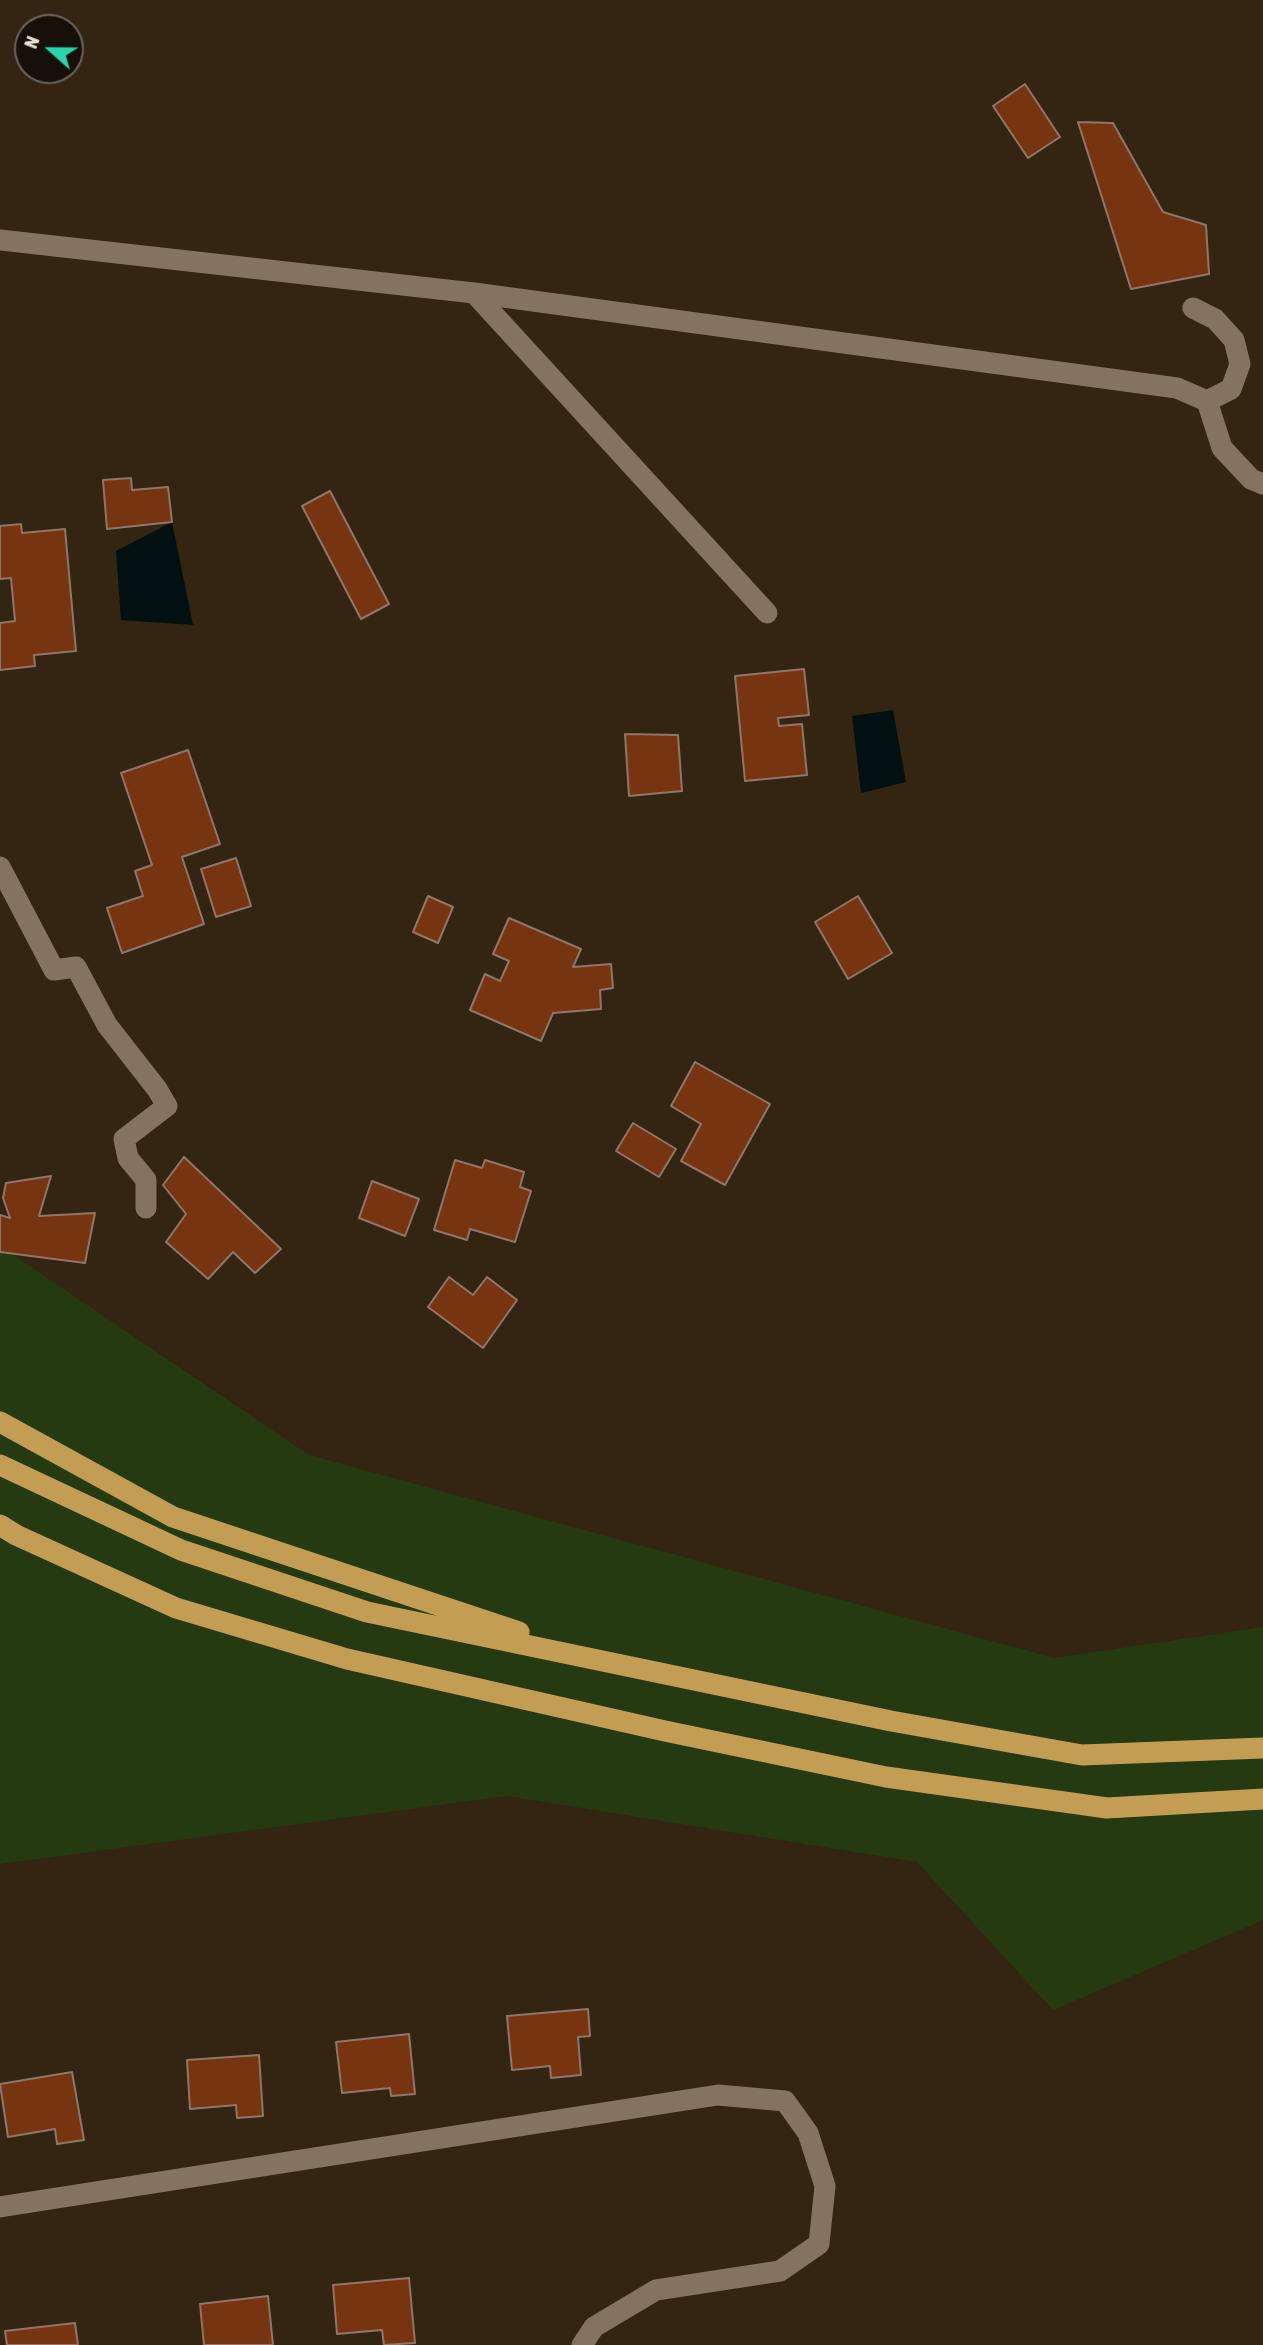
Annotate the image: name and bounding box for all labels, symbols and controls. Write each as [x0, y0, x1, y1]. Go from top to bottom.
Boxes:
north arrow [14, 14, 84, 84]
text: N [19, 33, 44, 51]

